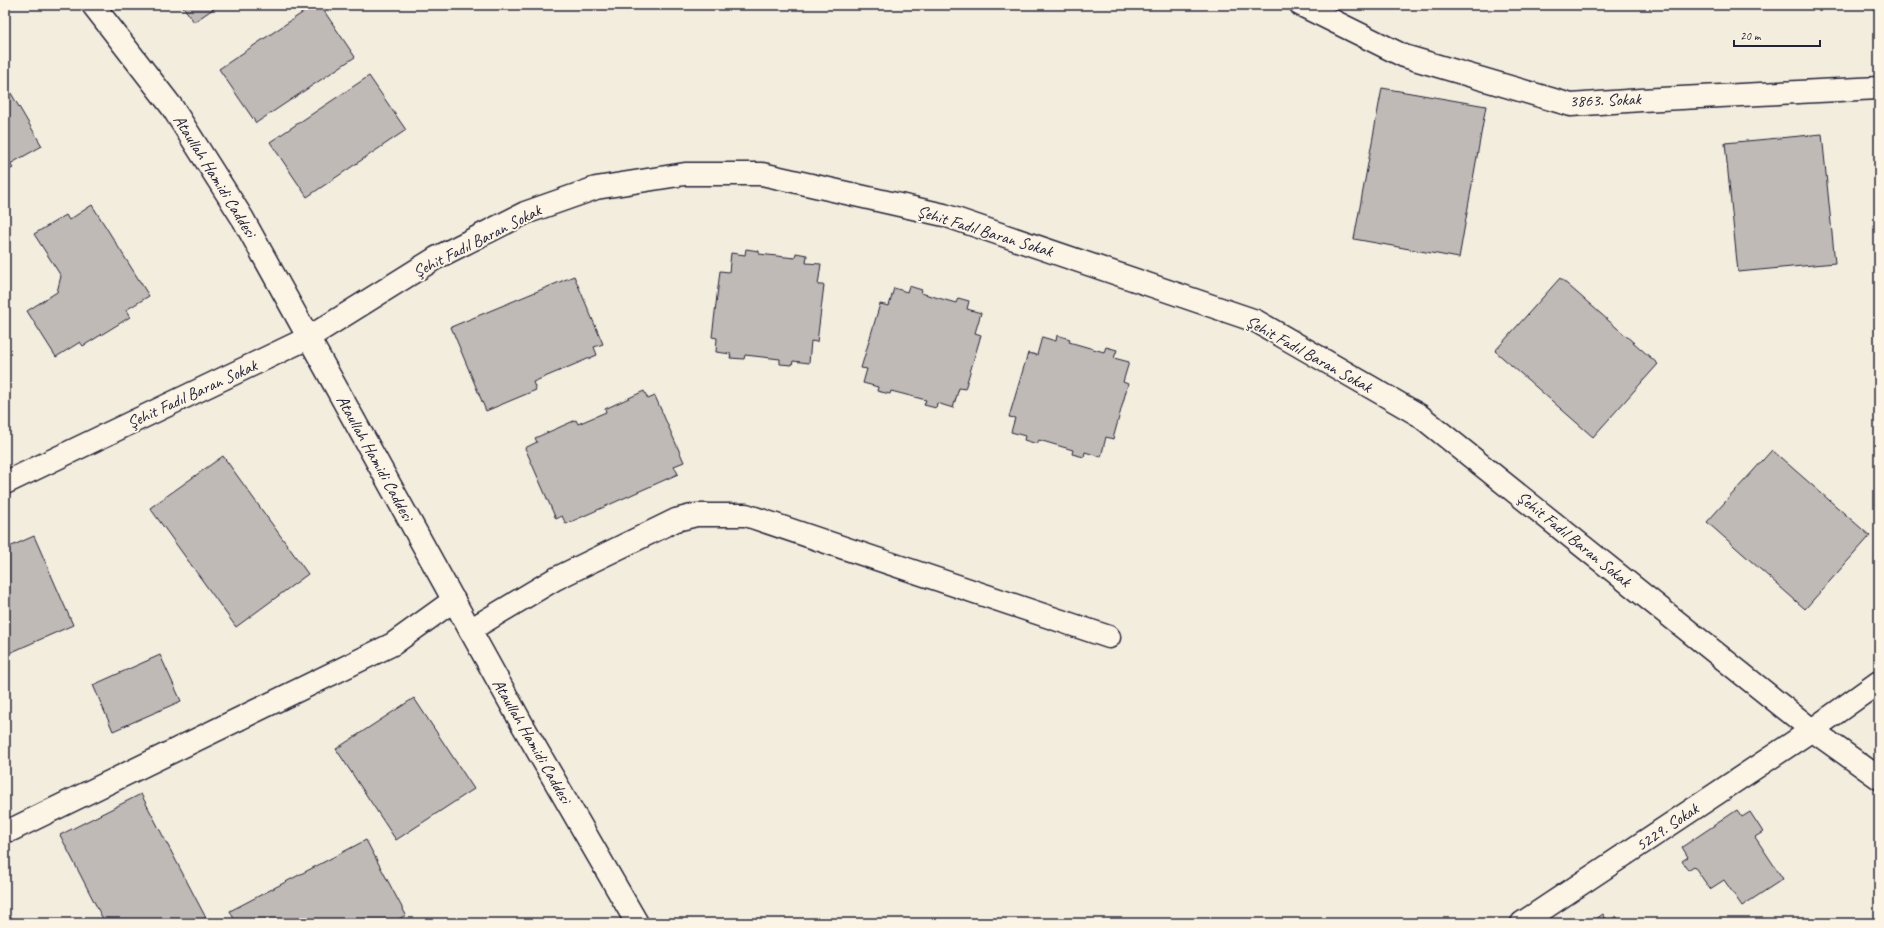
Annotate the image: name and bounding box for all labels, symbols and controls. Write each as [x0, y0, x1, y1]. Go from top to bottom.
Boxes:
scale bar [1734, 22, 1820, 48]
text: 20 m [1740, 28, 1762, 44]
street label: 3863. Sokak [1569, 88, 1643, 112]
street label: Ataullah Hamidi Caddesi [169, 111, 263, 244]
street label: Şehit Fadıl Baran Sokak [410, 199, 546, 282]
street label: Şehit Fadıl Baran Sokak [915, 200, 1057, 262]
street label: Şehit Fadıl Baran Sokak [1242, 311, 1377, 398]
street label: Şehit Fadıl Baran Sokak [124, 354, 262, 433]
street label: Ataullah Hamidi Caddesi [332, 391, 420, 527]
street label: Şehit Fadıl Baran Sokak [1513, 487, 1637, 593]
street label: Ataullah Hamidi Caddesi [488, 675, 578, 810]
street label: 5229. Sokak [1632, 797, 1704, 856]

